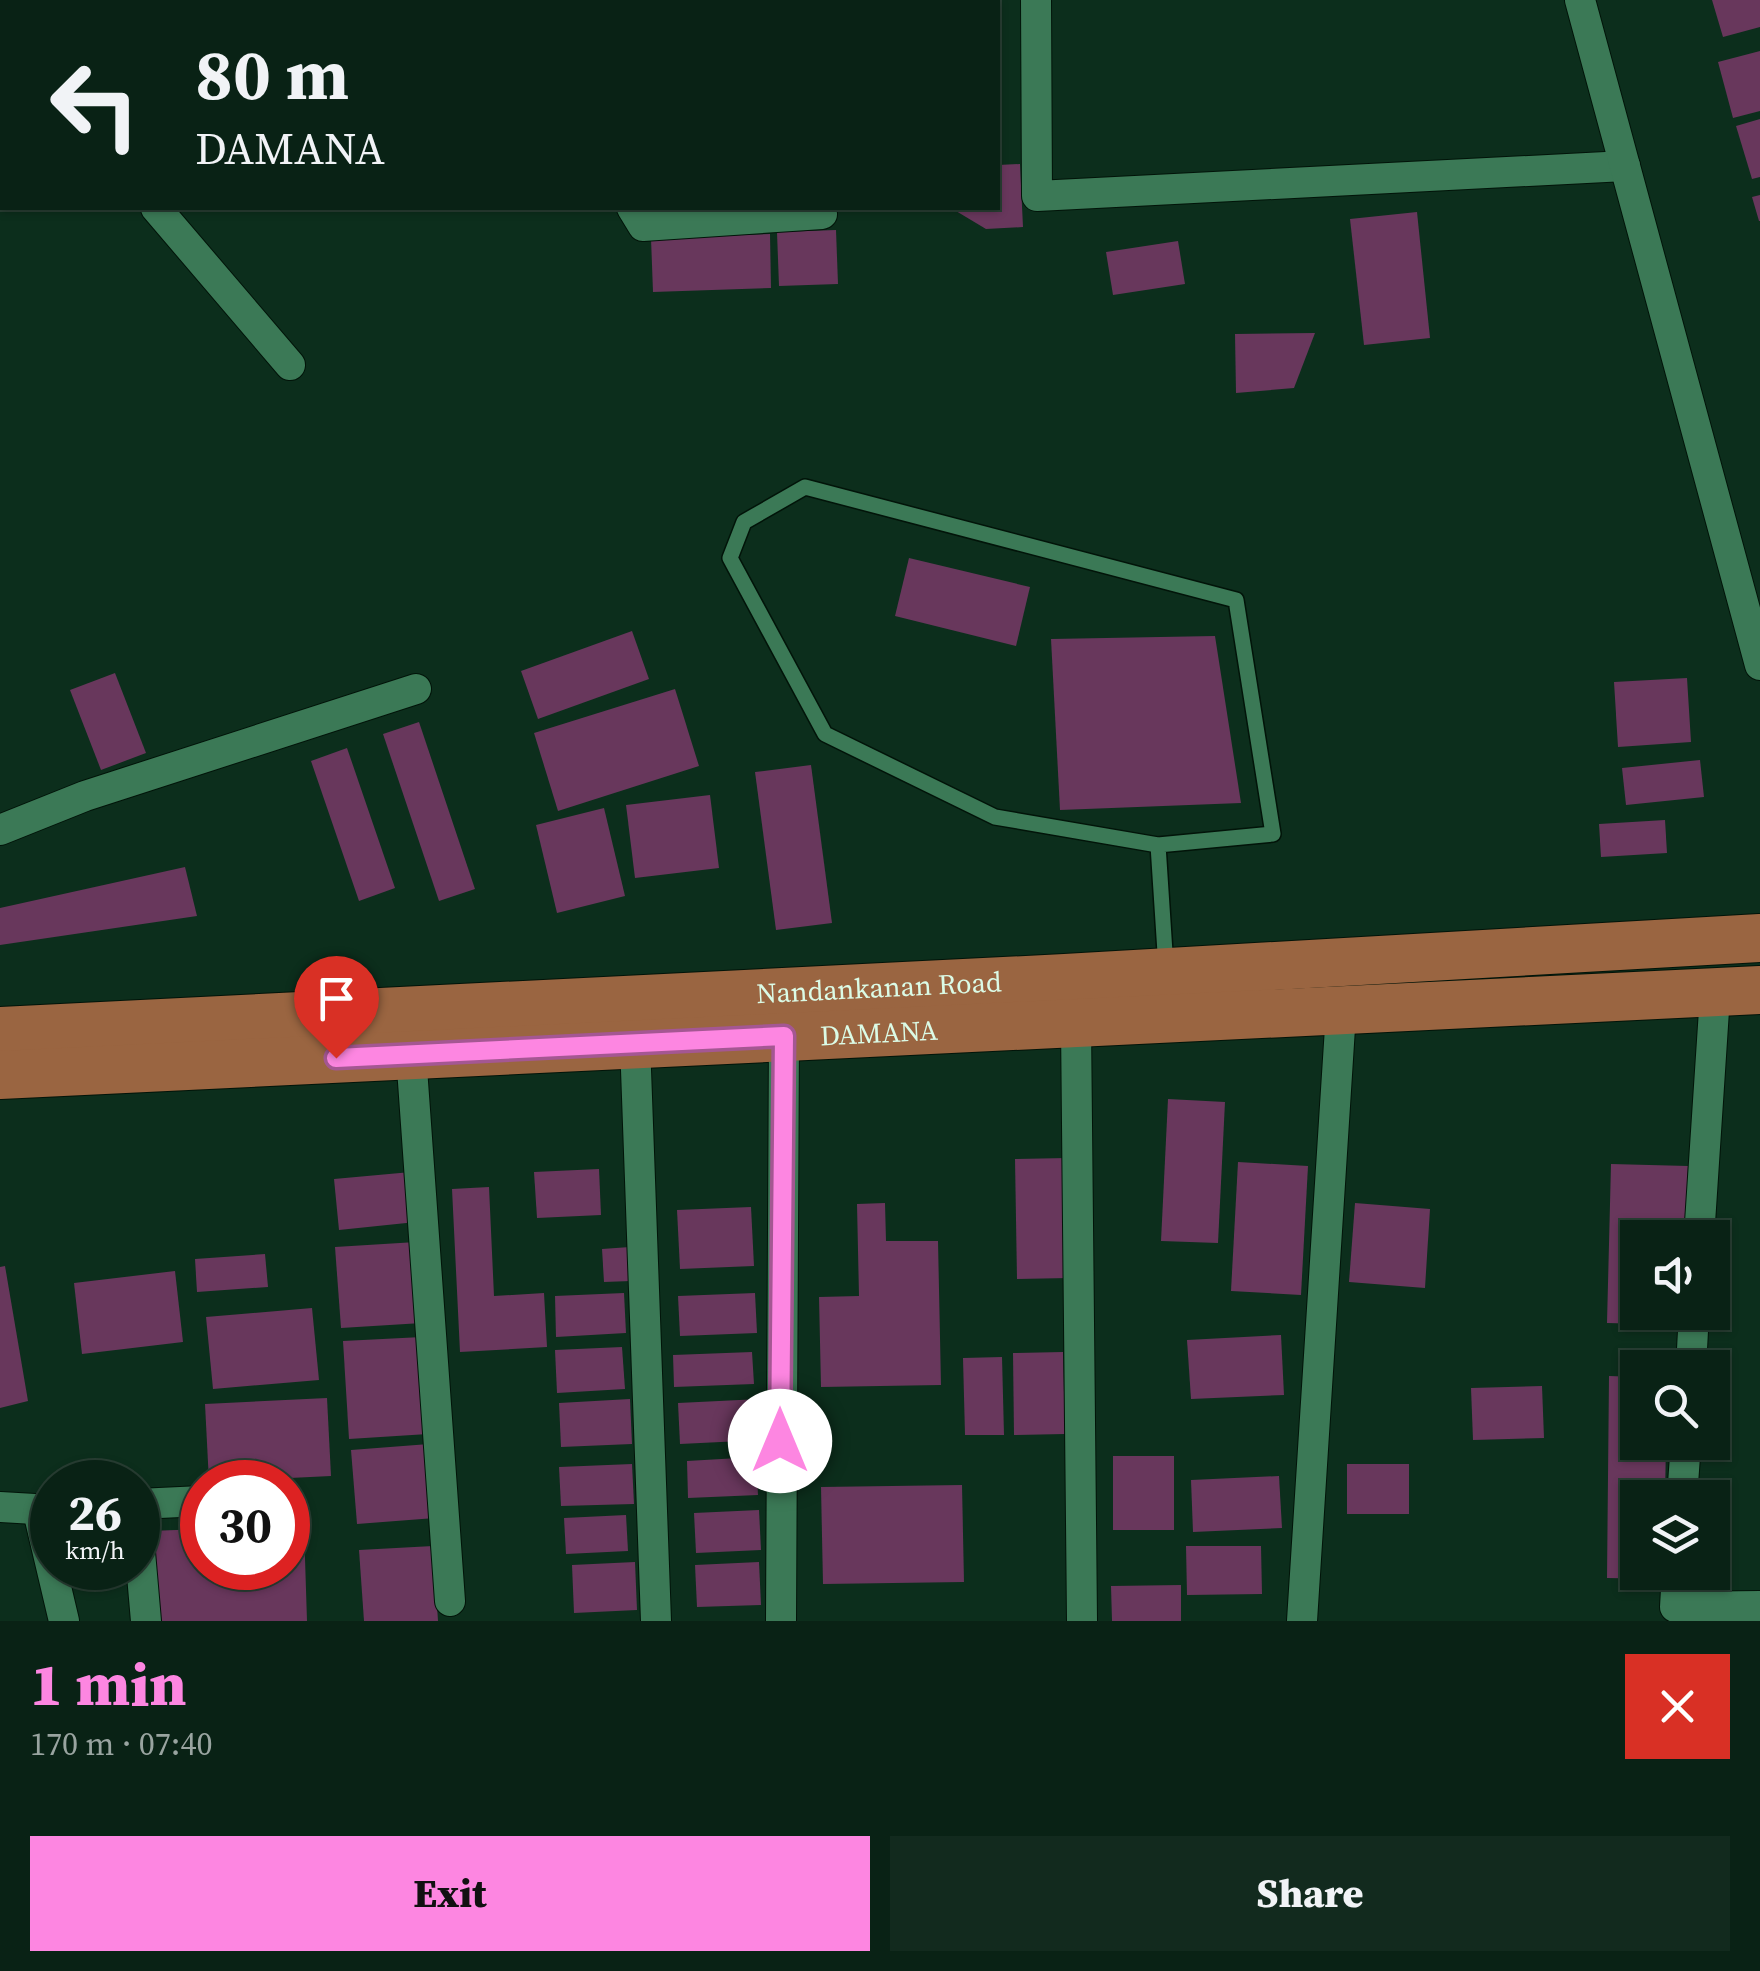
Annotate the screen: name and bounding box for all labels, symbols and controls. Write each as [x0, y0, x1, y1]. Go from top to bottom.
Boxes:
text: 80 m [195, 26, 349, 122]
icon: left [30, 40, 160, 170]
text: DAMANA [195, 117, 385, 179]
pin [294, 956, 379, 1059]
street label: Nandankanan Road [755, 962, 1003, 1012]
icon: arrive [309, 971, 364, 1026]
street label: DAMANA [819, 1011, 939, 1054]
map controls [1620, 1220, 1730, 1590]
button: sound [1620, 1220, 1730, 1330]
button: search [1620, 1350, 1730, 1460]
position arrow [728, 1389, 832, 1493]
speed limit sign: 30 [180, 1460, 310, 1590]
text: 26 [68, 1478, 122, 1547]
button: layers [1620, 1480, 1730, 1590]
text: km/h [65, 1533, 125, 1567]
text: 1 min [30, 1643, 186, 1725]
button: close [1625, 1654, 1730, 1759]
text: 170 m · 07:40 [30, 1722, 212, 1766]
button: Exit [30, 1836, 870, 1951]
button: Share [890, 1836, 1730, 1951]

